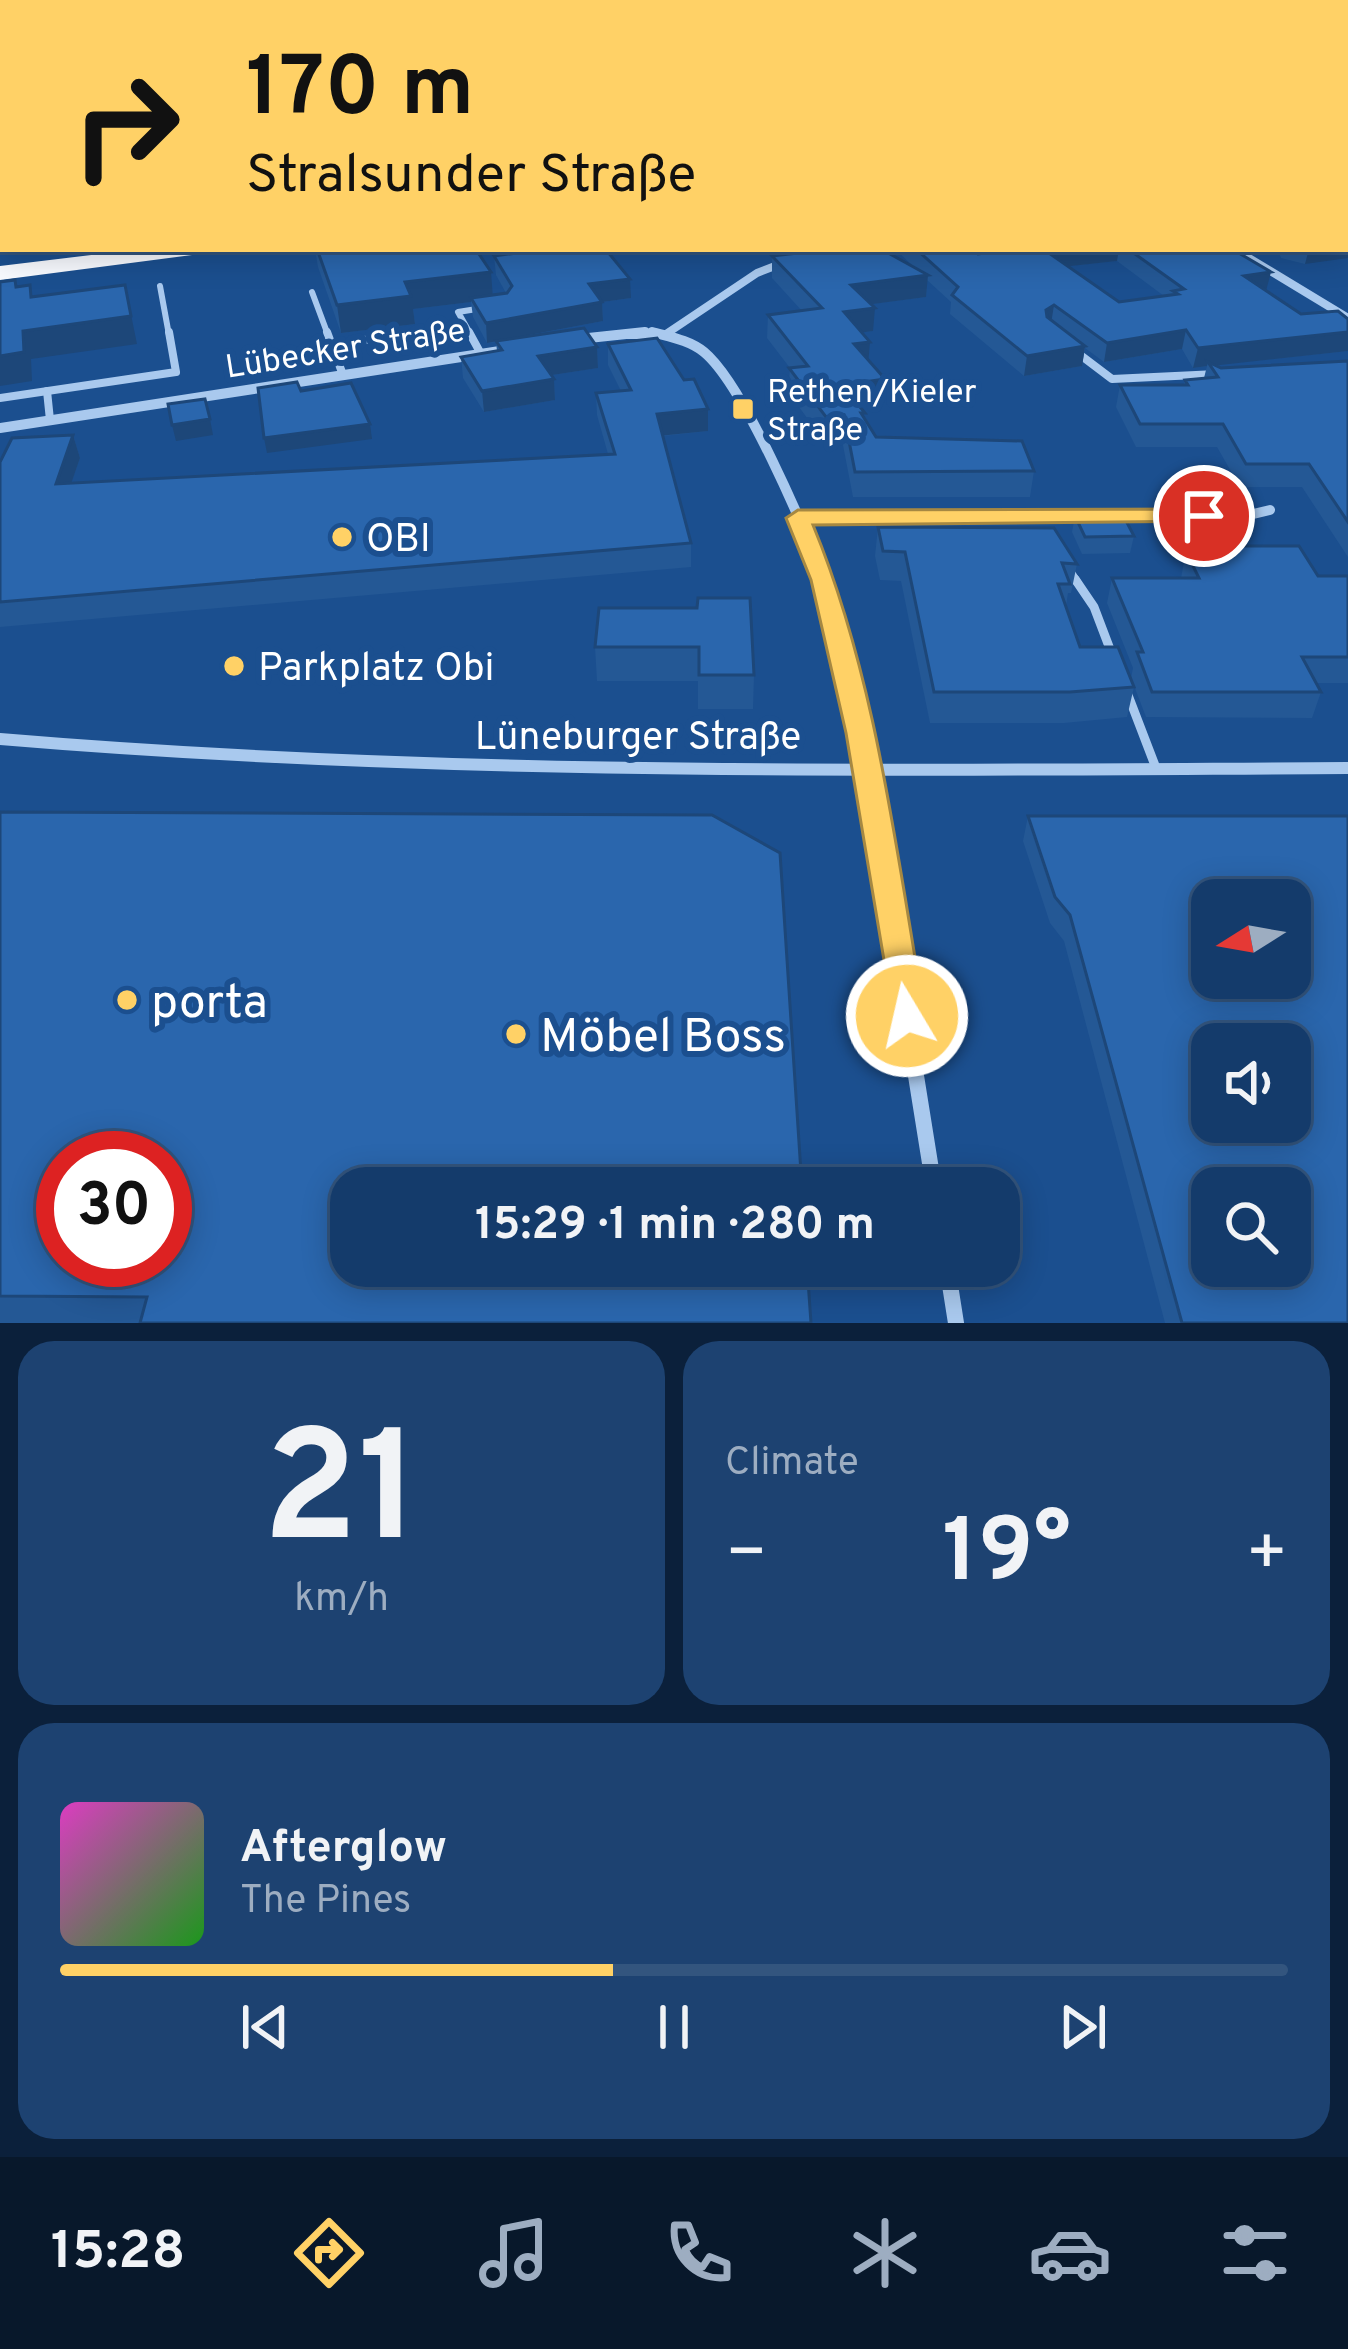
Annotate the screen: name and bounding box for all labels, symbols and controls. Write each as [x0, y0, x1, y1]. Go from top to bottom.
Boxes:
text: 170 m [246, 39, 474, 145]
icon: right [48, 48, 204, 204]
text: Stralsunder Straße [246, 143, 696, 212]
street label: Lübecker Straße [223, 311, 469, 391]
place label: Rethen/Kieler Straße [767, 373, 977, 453]
marker: Rethen/Kieler Straße [730, 396, 756, 422]
pin [1153, 465, 1255, 567]
icon: arrive [1171, 483, 1237, 549]
place label: OBI [366, 517, 431, 566]
marker: OBI [329, 524, 355, 550]
place label: Parkplatz Obi [258, 646, 495, 695]
marker: Parkplatz Obi [221, 653, 247, 679]
street label: Lüneburger Straße [475, 715, 801, 764]
north arrow [1191, 879, 1311, 999]
map controls [1191, 879, 1311, 1287]
position arrow [844, 953, 970, 1079]
place label: porta [151, 975, 268, 1035]
marker: porta [114, 987, 140, 1013]
place label: Möbel Boss [540, 1009, 786, 1069]
marker: Möbel Boss [503, 1021, 529, 1047]
button: sound [1191, 1023, 1311, 1143]
speed limit sign: 30 [36, 1131, 192, 1287]
button: search [1191, 1167, 1311, 1287]
text: 15:29 · 1 min · 280 m [475, 1198, 875, 1255]
text: 21 [263, 1399, 420, 1597]
text: Climate [725, 1440, 859, 1489]
text: 19° [942, 1500, 1071, 1613]
text: − [725, 1515, 768, 1598]
text: + [1245, 1515, 1288, 1598]
text: km/h [294, 1576, 389, 1625]
text: Afterglow [240, 1821, 447, 1878]
text: The Pines [240, 1878, 411, 1927]
icon: previous [232, 1994, 298, 2060]
icon: pause [641, 1994, 707, 2060]
icon: next [1050, 1994, 1116, 2060]
icon: directions [287, 2211, 371, 2295]
icon: music [472, 2211, 556, 2295]
icon: phone [657, 2211, 741, 2295]
icon: climate [843, 2211, 927, 2295]
icon: car [1028, 2211, 1112, 2295]
icon: filters [1213, 2211, 1297, 2295]
text: 15:28 [51, 2219, 185, 2288]

